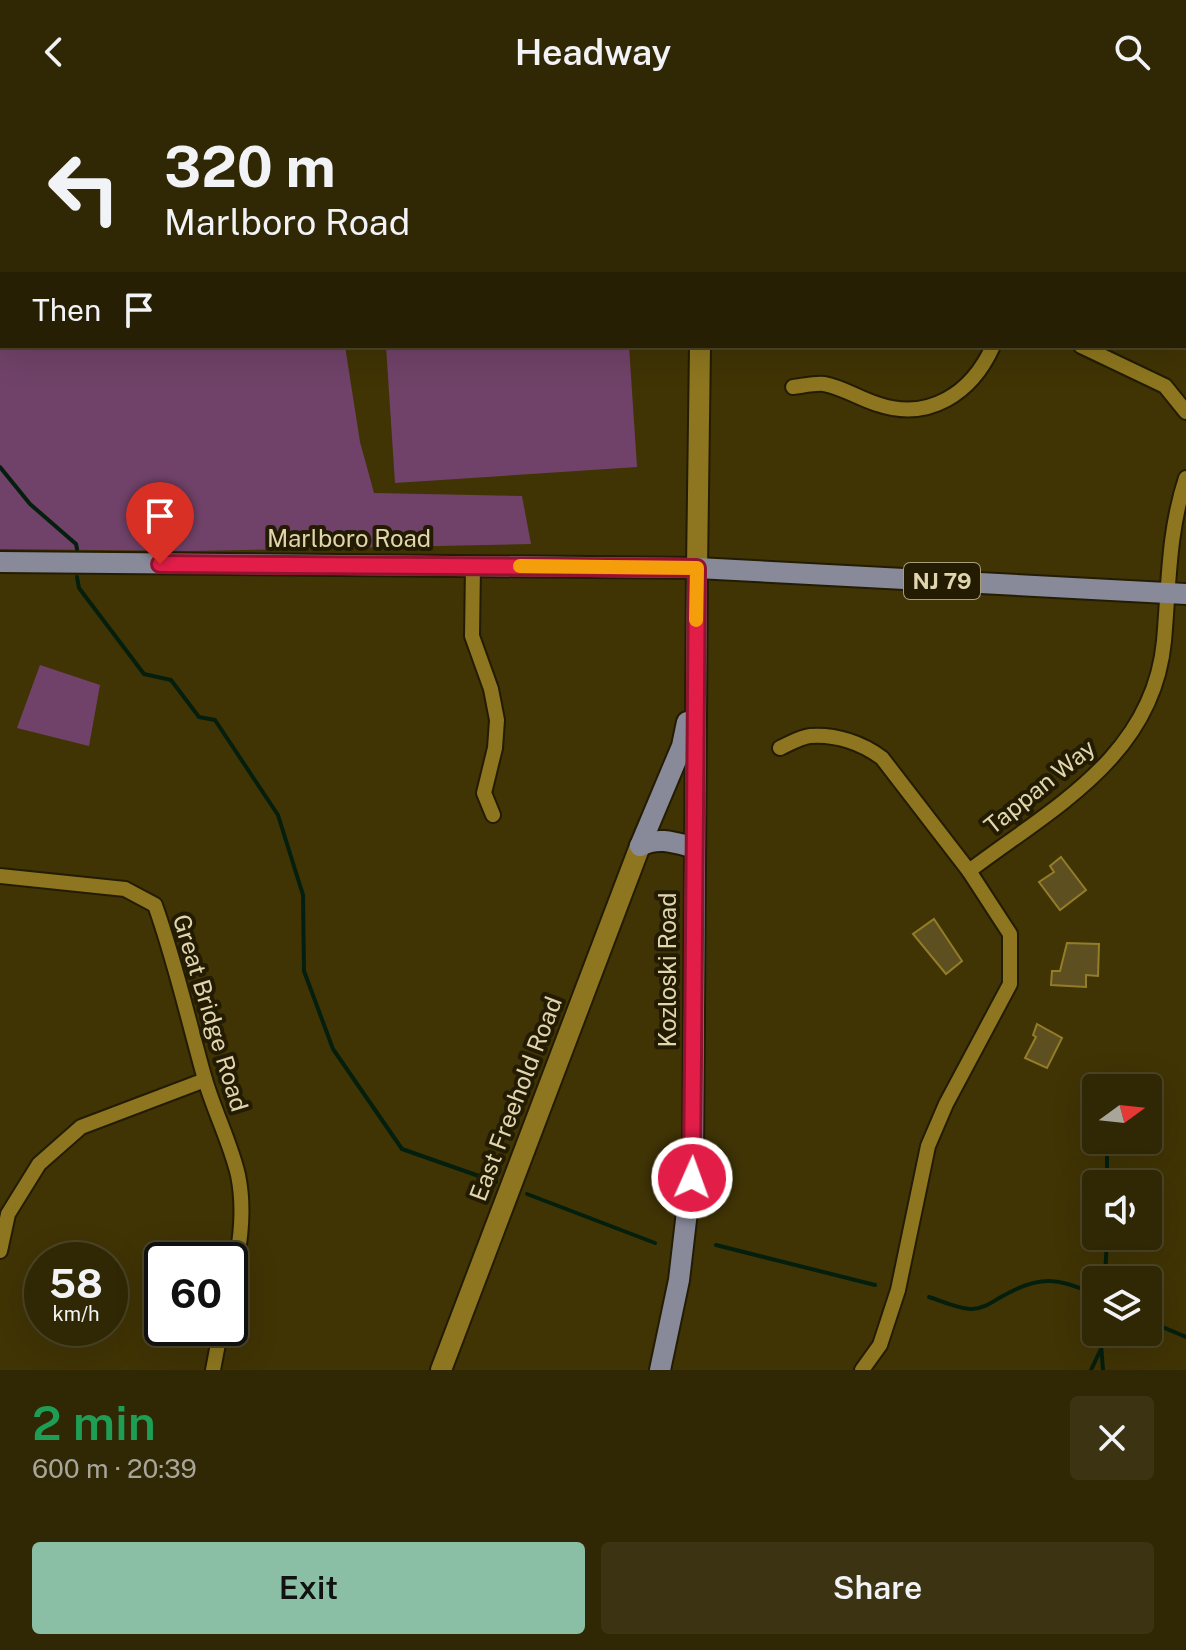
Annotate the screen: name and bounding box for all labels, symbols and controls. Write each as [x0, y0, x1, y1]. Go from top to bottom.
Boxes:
icon: back [32, 30, 76, 74]
icon: search [1110, 30, 1154, 74]
text: Headway [515, 31, 671, 73]
text: 320 m [164, 134, 336, 200]
icon: left [32, 136, 136, 240]
text: Marlboro Road [164, 201, 410, 243]
icon: arrive [117, 288, 161, 332]
text: Then [32, 292, 101, 328]
pin [126, 482, 194, 564]
icon: arrive [138, 494, 182, 538]
street label: Marlboro Road [267, 524, 431, 552]
road number: NJ 79 [904, 563, 980, 599]
street label: Tappan Way [978, 733, 1101, 839]
street label: Kozloski Road [653, 893, 681, 1047]
street label: Great Bridge Road [168, 911, 254, 1115]
street label: East Freehold Road [463, 993, 567, 1205]
north arrow [1082, 1074, 1162, 1154]
map controls [1082, 1074, 1162, 1346]
position arrow [650, 1136, 734, 1220]
button: sound [1082, 1170, 1162, 1250]
speed limit sign: 60 [144, 1242, 248, 1346]
text: 58 [49, 1260, 103, 1307]
button: layers [1082, 1266, 1162, 1346]
text: km/h [52, 1302, 100, 1326]
text: 2 min [32, 1394, 156, 1451]
button: close [1070, 1396, 1154, 1480]
text: 600 m · 20:39 [32, 1453, 197, 1484]
button: Exit [32, 1542, 585, 1634]
button: Share [601, 1542, 1154, 1634]

